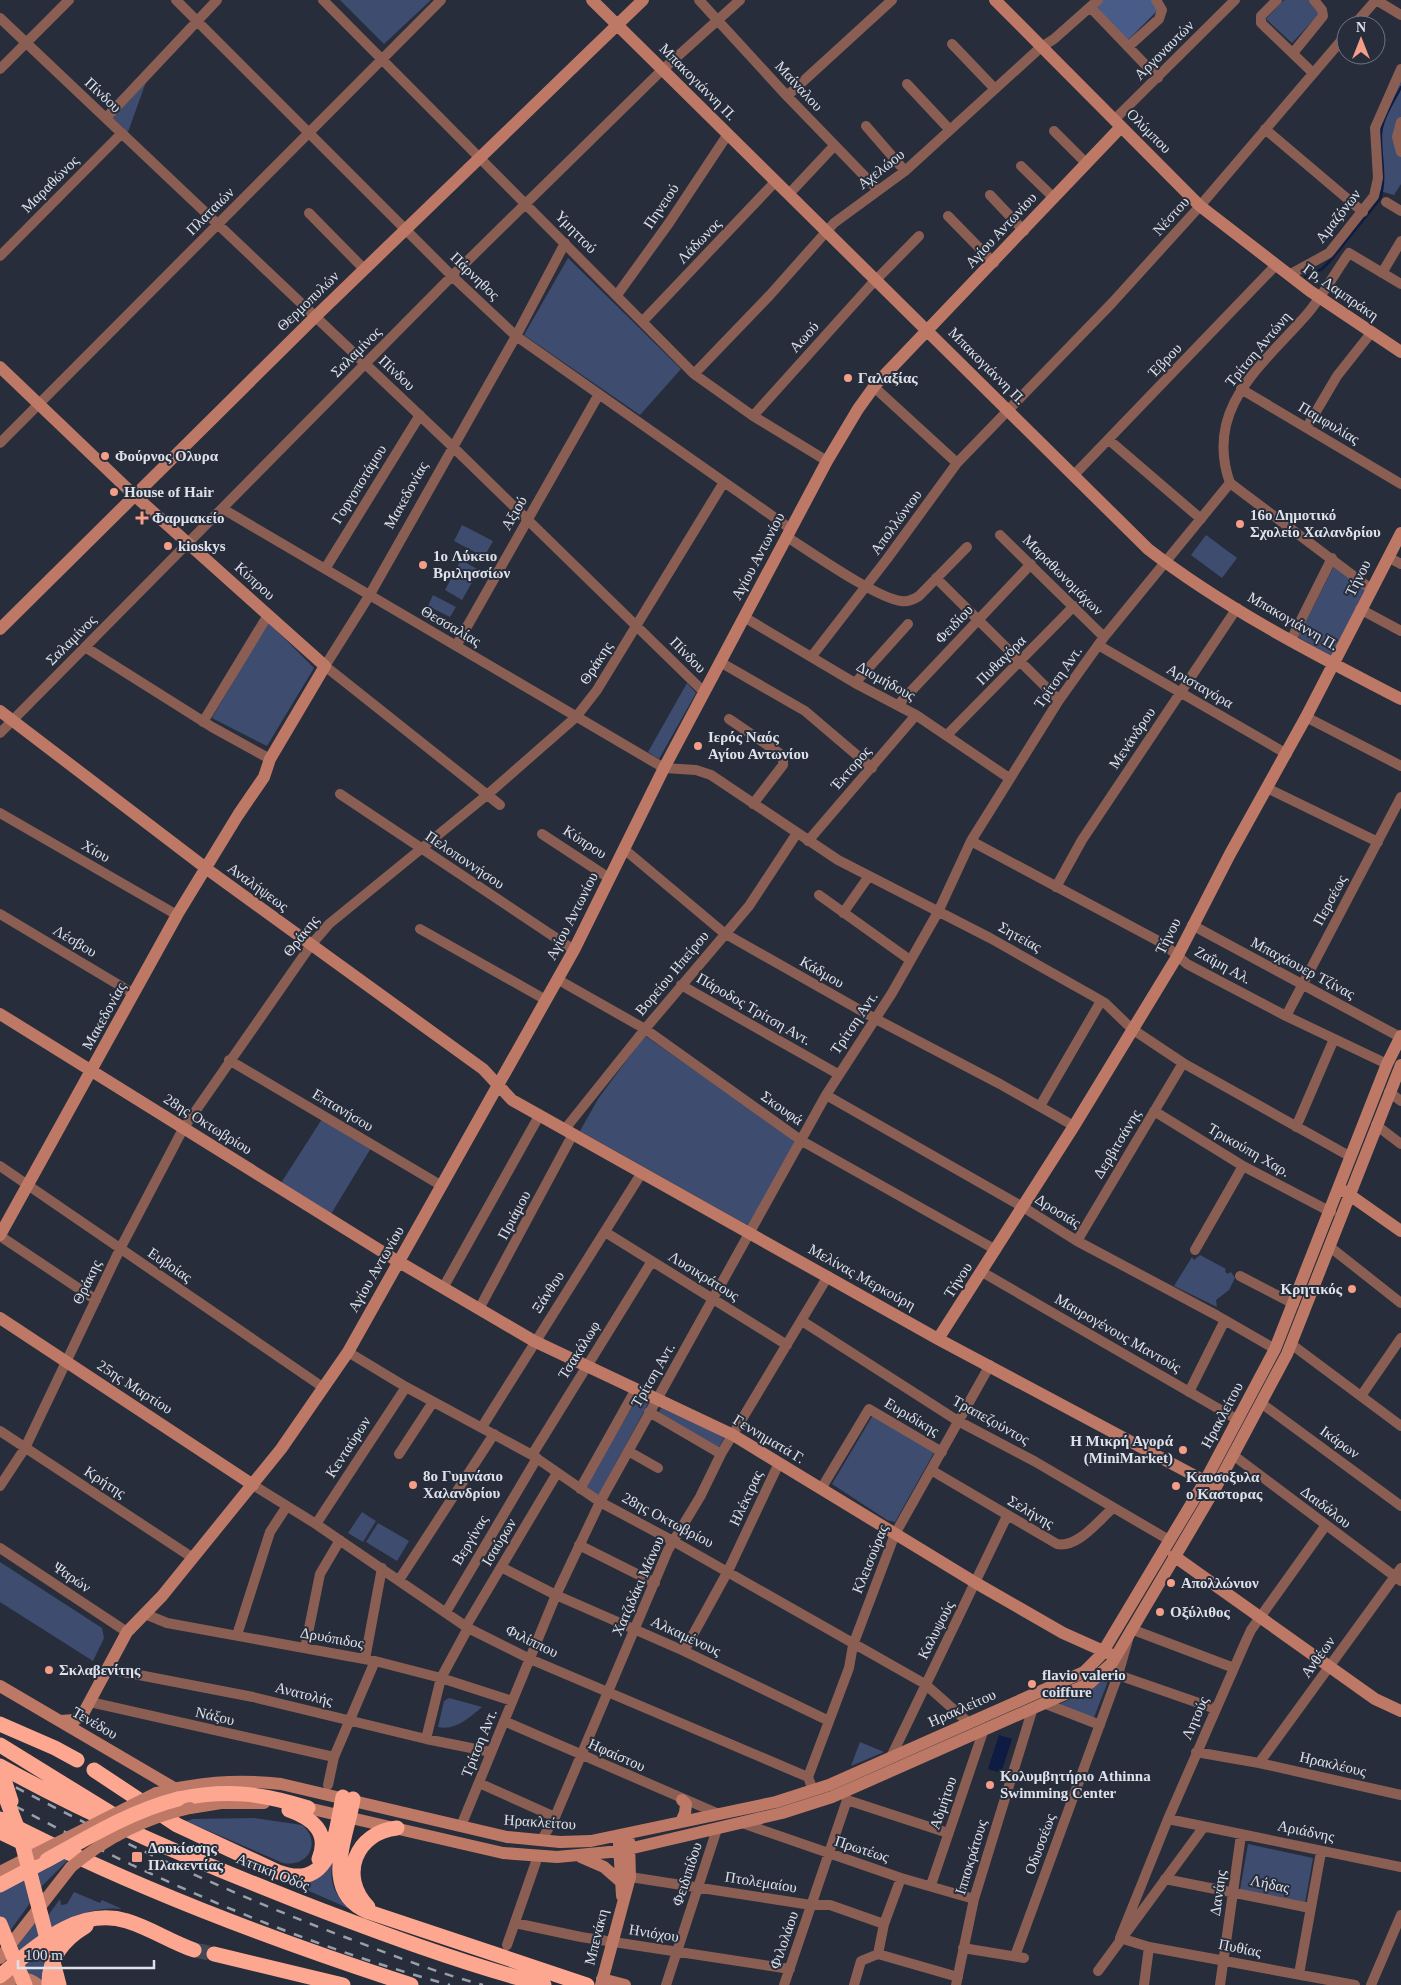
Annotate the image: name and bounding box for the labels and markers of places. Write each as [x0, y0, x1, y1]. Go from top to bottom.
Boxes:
place label: Γαλαξίας [858, 370, 918, 386]
marker: Γαλαξίας [842, 372, 854, 384]
place label: Φούρνος Ολυρα [115, 448, 219, 464]
marker: Φούρνος Ολυρα [99, 450, 111, 462]
place label: House of Hair [124, 484, 214, 500]
marker: House of Hair [108, 486, 120, 498]
place label: 16ο Δημοτικό Σχολείο Χαλανδρίου [1250, 507, 1381, 540]
place label: Φαρμακείο [152, 510, 225, 526]
marker: Φαρμακείο [136, 512, 148, 524]
marker: 16ο Δημοτικό Σχολείο Χαλανδρίου [1234, 518, 1246, 530]
place label: kioskys [178, 538, 226, 554]
marker: kioskys [162, 540, 174, 552]
place label: 1o Λύκειο Βριλησσίων [433, 548, 511, 581]
marker: 1o Λύκειο Βριλησσίων [417, 559, 429, 571]
place label: Ιερός Ναός Αγίου Αντωνίου [708, 729, 809, 762]
marker: Ιερός Ναός Αγίου Αντωνίου [692, 740, 704, 752]
place label: Κρητικός [1280, 1281, 1343, 1297]
marker: Κρητικός [1346, 1283, 1358, 1295]
place label: Η Μικρή Αγορά (MiniMarket) [1070, 1433, 1174, 1467]
marker: Η Μικρή Αγορά (MiniMarket) [1177, 1444, 1189, 1456]
place label: 8ο Γυμνάσιο Χαλανδρίου [423, 1468, 503, 1501]
place label: Καυσοξυλα ο Καστορας [1186, 1469, 1263, 1502]
marker: 8ο Γυμνάσιο Χαλανδρίου [407, 1479, 419, 1491]
marker: Καυσοξυλα ο Καστορας [1170, 1480, 1182, 1492]
place label: Απολλώνιον [1181, 1575, 1259, 1591]
marker: Απολλώνιον [1165, 1577, 1177, 1589]
place label: Οξύλιθος [1170, 1604, 1230, 1620]
marker: Οξύλιθος [1154, 1606, 1166, 1618]
place label: Σκλαβενίτης [59, 1662, 141, 1678]
marker: Σκλαβενίτης [43, 1664, 55, 1676]
place label: flavio valerio coiffure [1042, 1667, 1126, 1700]
marker: flavio valerio coiffure [1026, 1678, 1038, 1690]
place label: Κολυμβητήριο Athinna Swimming Center [1000, 1768, 1151, 1801]
marker: Κολυμβητήριο Athinna Swimming Center [984, 1779, 996, 1791]
place label: Δουκίσσης Πλακεντίας [148, 1840, 224, 1873]
marker: Δουκίσσης Πλακεντίας [130, 1850, 144, 1864]

